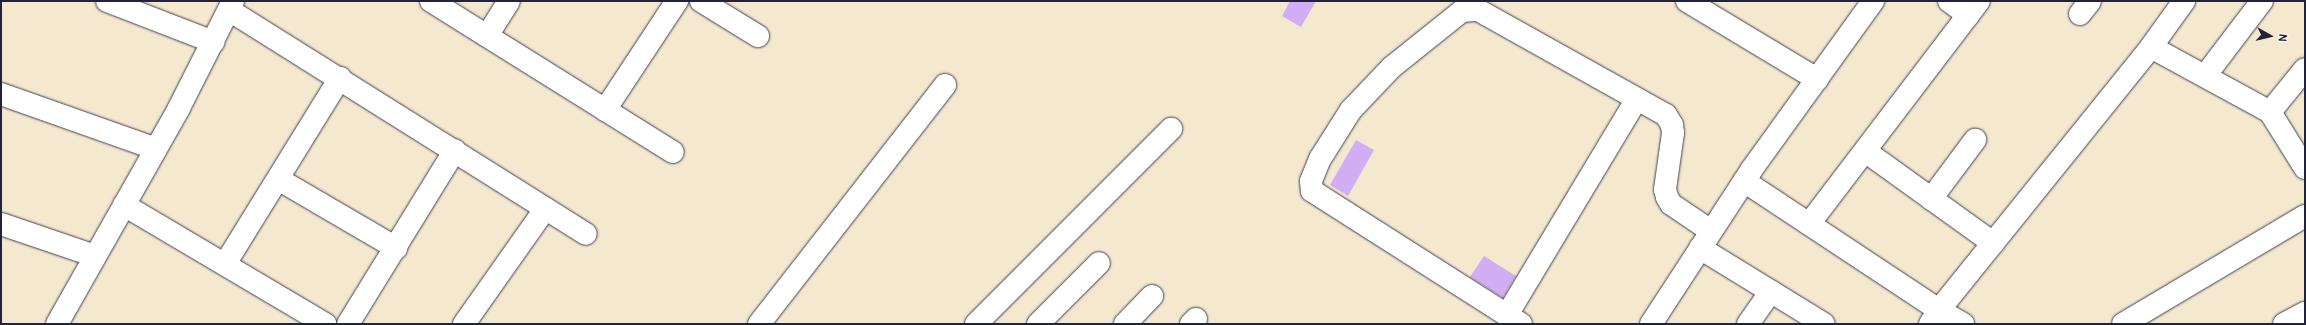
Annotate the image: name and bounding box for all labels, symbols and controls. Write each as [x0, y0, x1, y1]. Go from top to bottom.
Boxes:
north arrow [2250, 16, 2290, 56]
text: N [2275, 33, 2289, 42]

